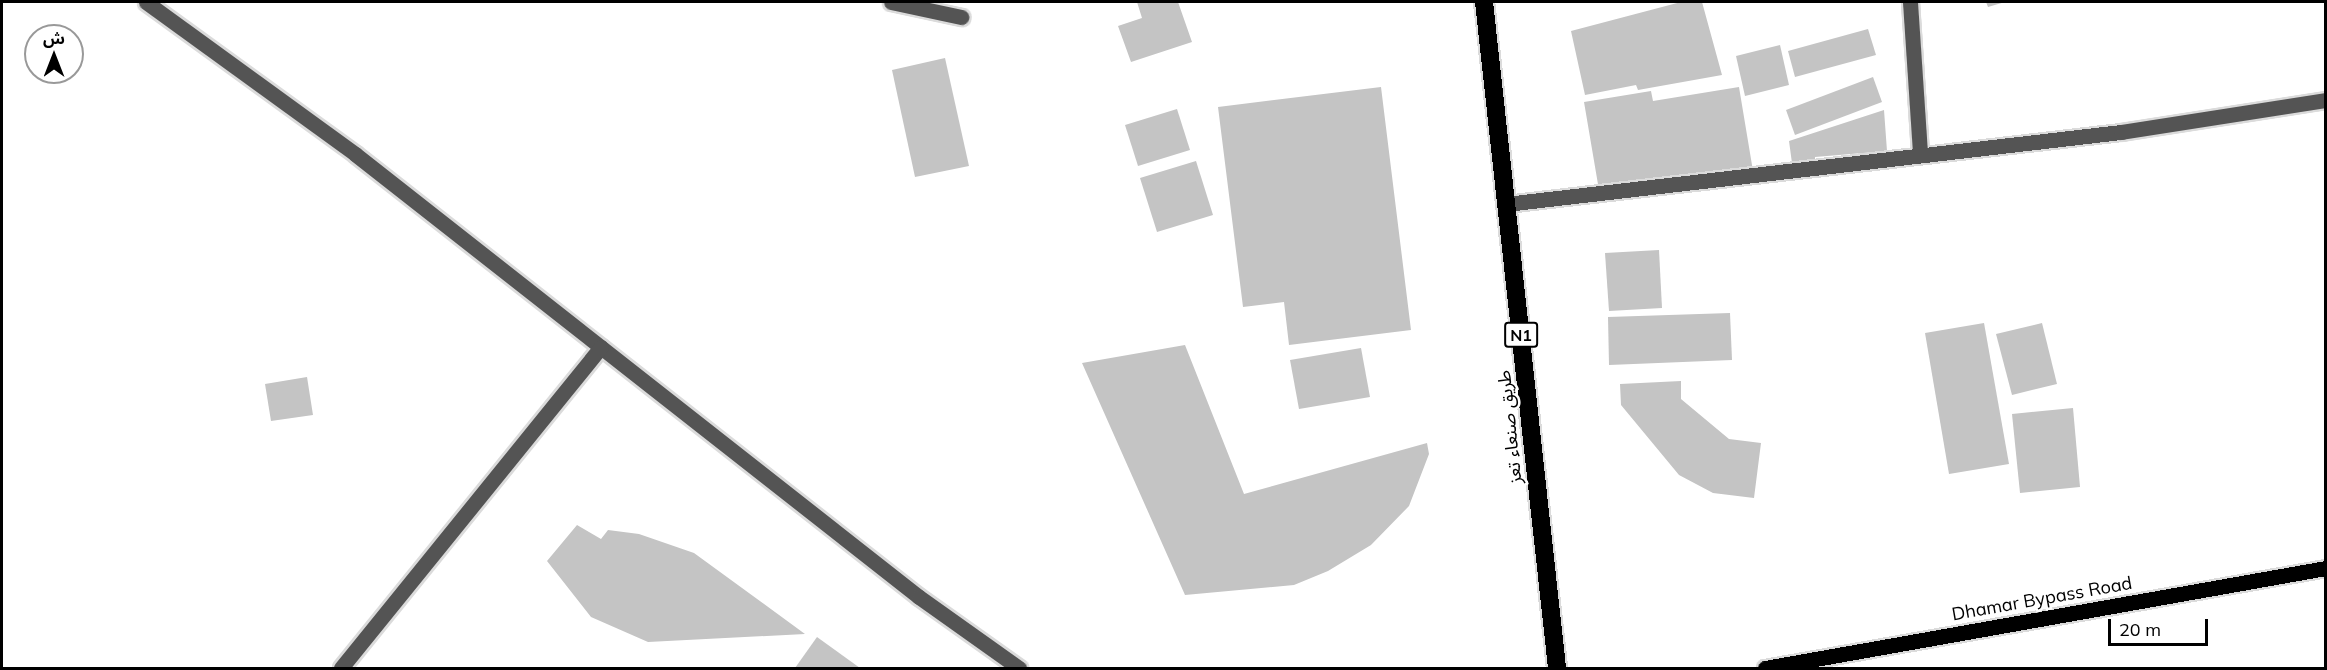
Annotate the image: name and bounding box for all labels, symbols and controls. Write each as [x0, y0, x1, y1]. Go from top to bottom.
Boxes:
north arrow [24, 24, 84, 84]
text: ش [43, 28, 65, 48]
road number: N1 [1503, 322, 1539, 348]
street label: طريق صنعاء تعز [1493, 369, 1527, 485]
street label: Dhamar Bypass Road [1950, 573, 2134, 625]
scale bar [2111, 607, 2212, 645]
text: 20 m [2119, 618, 2161, 641]

